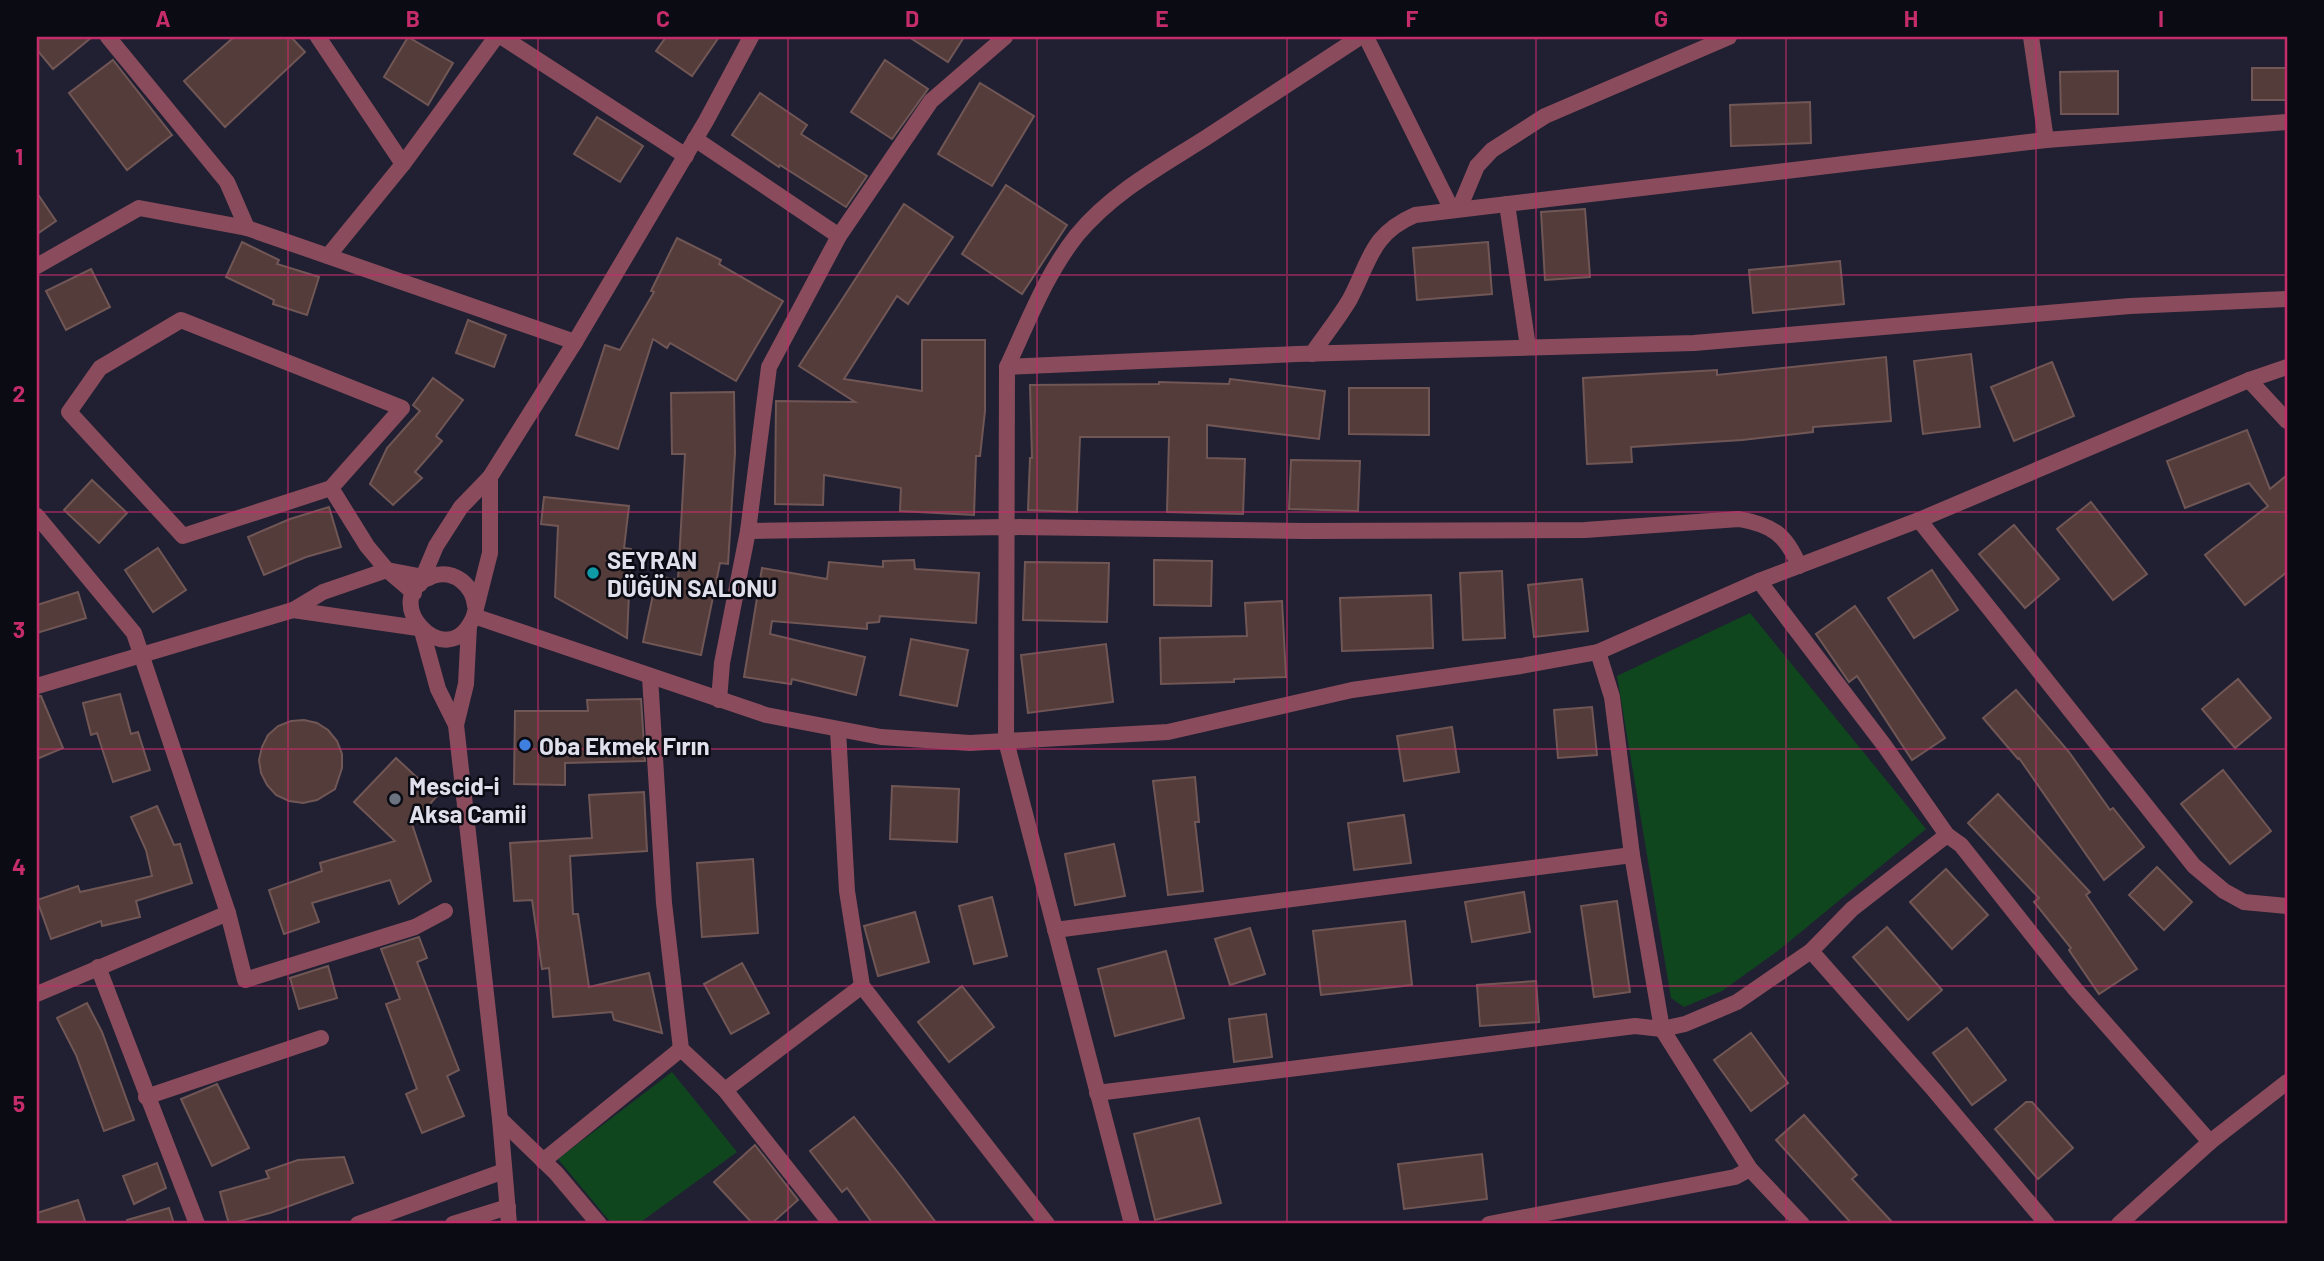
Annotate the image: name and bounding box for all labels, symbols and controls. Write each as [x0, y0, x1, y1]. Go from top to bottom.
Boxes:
text: A [155, 4, 171, 32]
text: B [406, 4, 420, 32]
text: C [656, 4, 670, 32]
text: D [905, 4, 919, 32]
text: E [1155, 4, 1169, 32]
text: F [1406, 4, 1419, 32]
text: G [1654, 4, 1668, 32]
text: H [1904, 4, 1918, 32]
text: I [2158, 4, 2164, 32]
text: 1 [15, 142, 23, 170]
text: 2 [13, 379, 25, 407]
place label: SEYRAN DÜĞÜN SALONU [607, 545, 777, 602]
marker: SEYRAN DÜĞÜN SALONU [585, 565, 601, 581]
text: 3 [13, 615, 25, 643]
place label: Oba Ekmek Fırın [539, 731, 710, 760]
marker: Oba Ekmek Fırın [517, 737, 533, 753]
place label: Mescid-i Aksa Camii [409, 771, 527, 828]
marker: Mescid-i Aksa Camii [387, 791, 403, 807]
text: 4 [12, 852, 26, 880]
text: 5 [13, 1089, 25, 1117]

